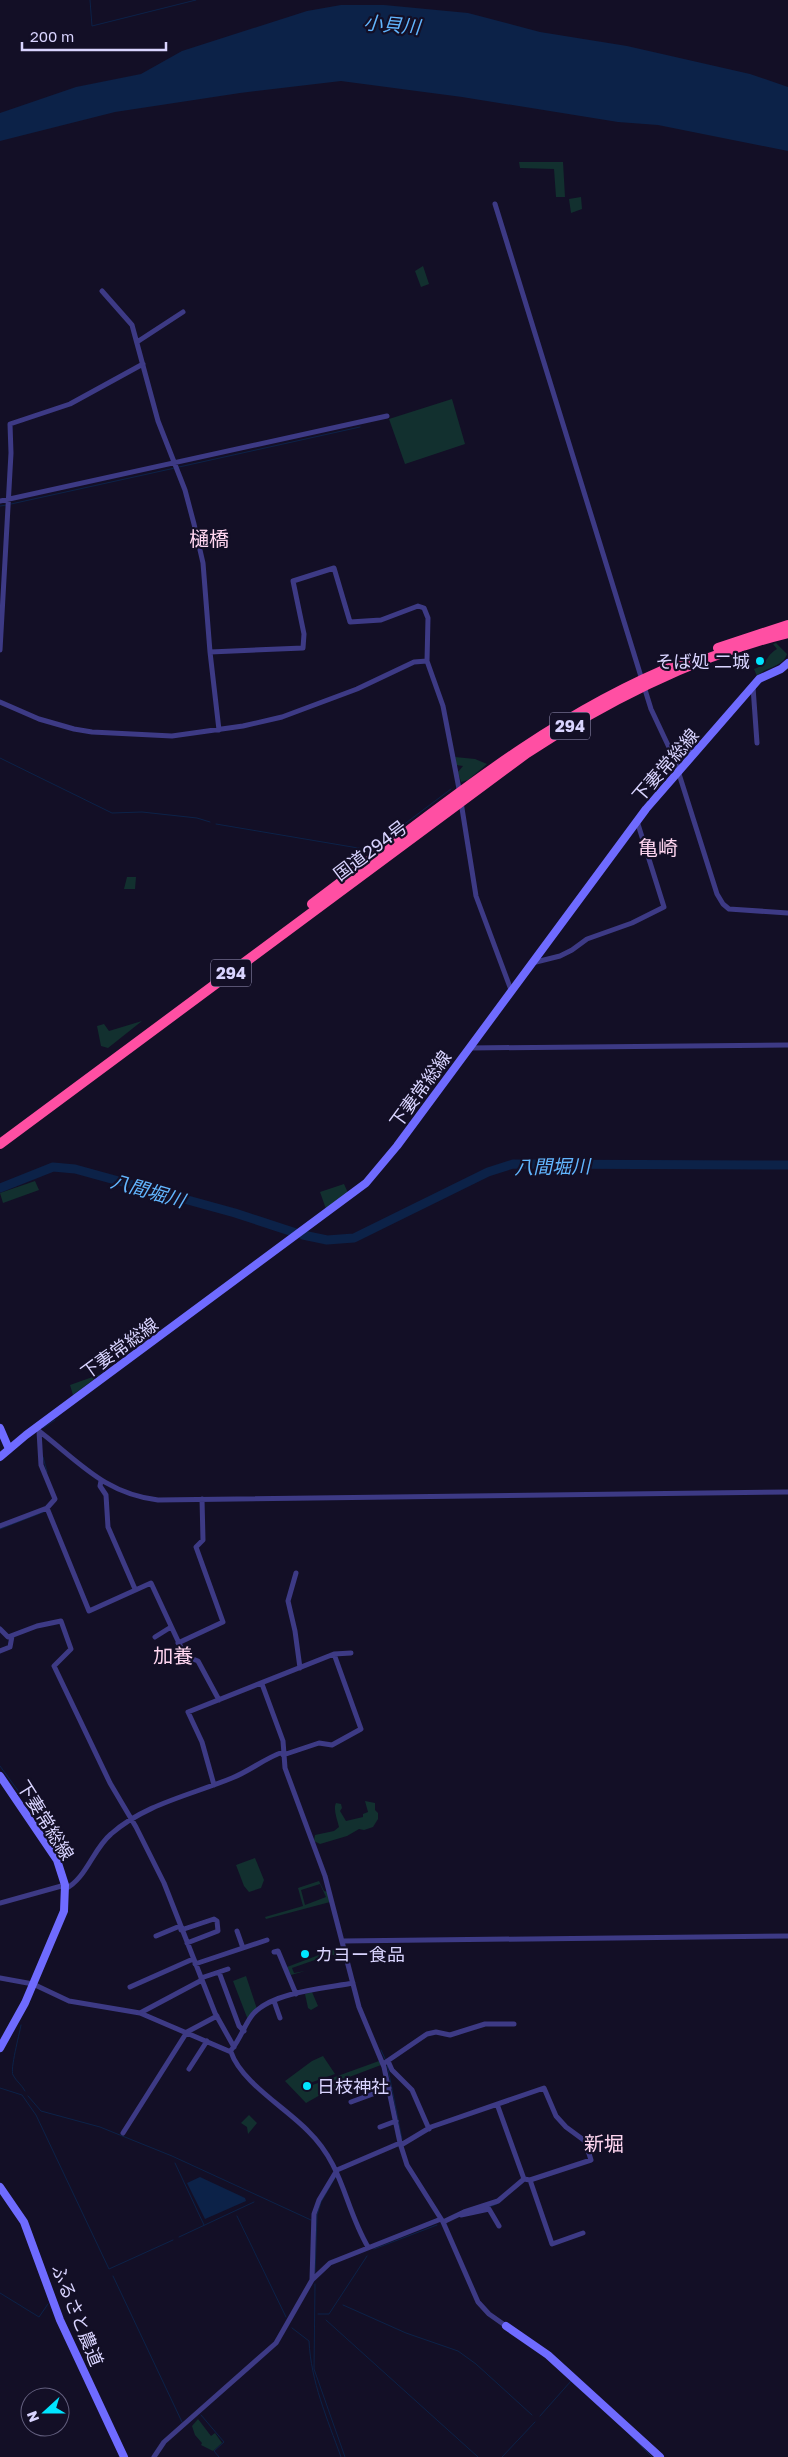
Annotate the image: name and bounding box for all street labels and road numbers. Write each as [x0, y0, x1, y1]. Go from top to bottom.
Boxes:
road number: 294 [550, 712, 590, 739]
street label: 下妻常総線 [627, 724, 703, 806]
street label: 国道294号 [329, 815, 411, 885]
road number: 294 [211, 960, 251, 986]
street label: 下妻常総線 [385, 1046, 455, 1132]
street label: 下妻常総線 [76, 1313, 162, 1383]
street label: 下妻常総線 [13, 1776, 79, 1864]
street label: ふるさと農道 [48, 2261, 108, 2369]

